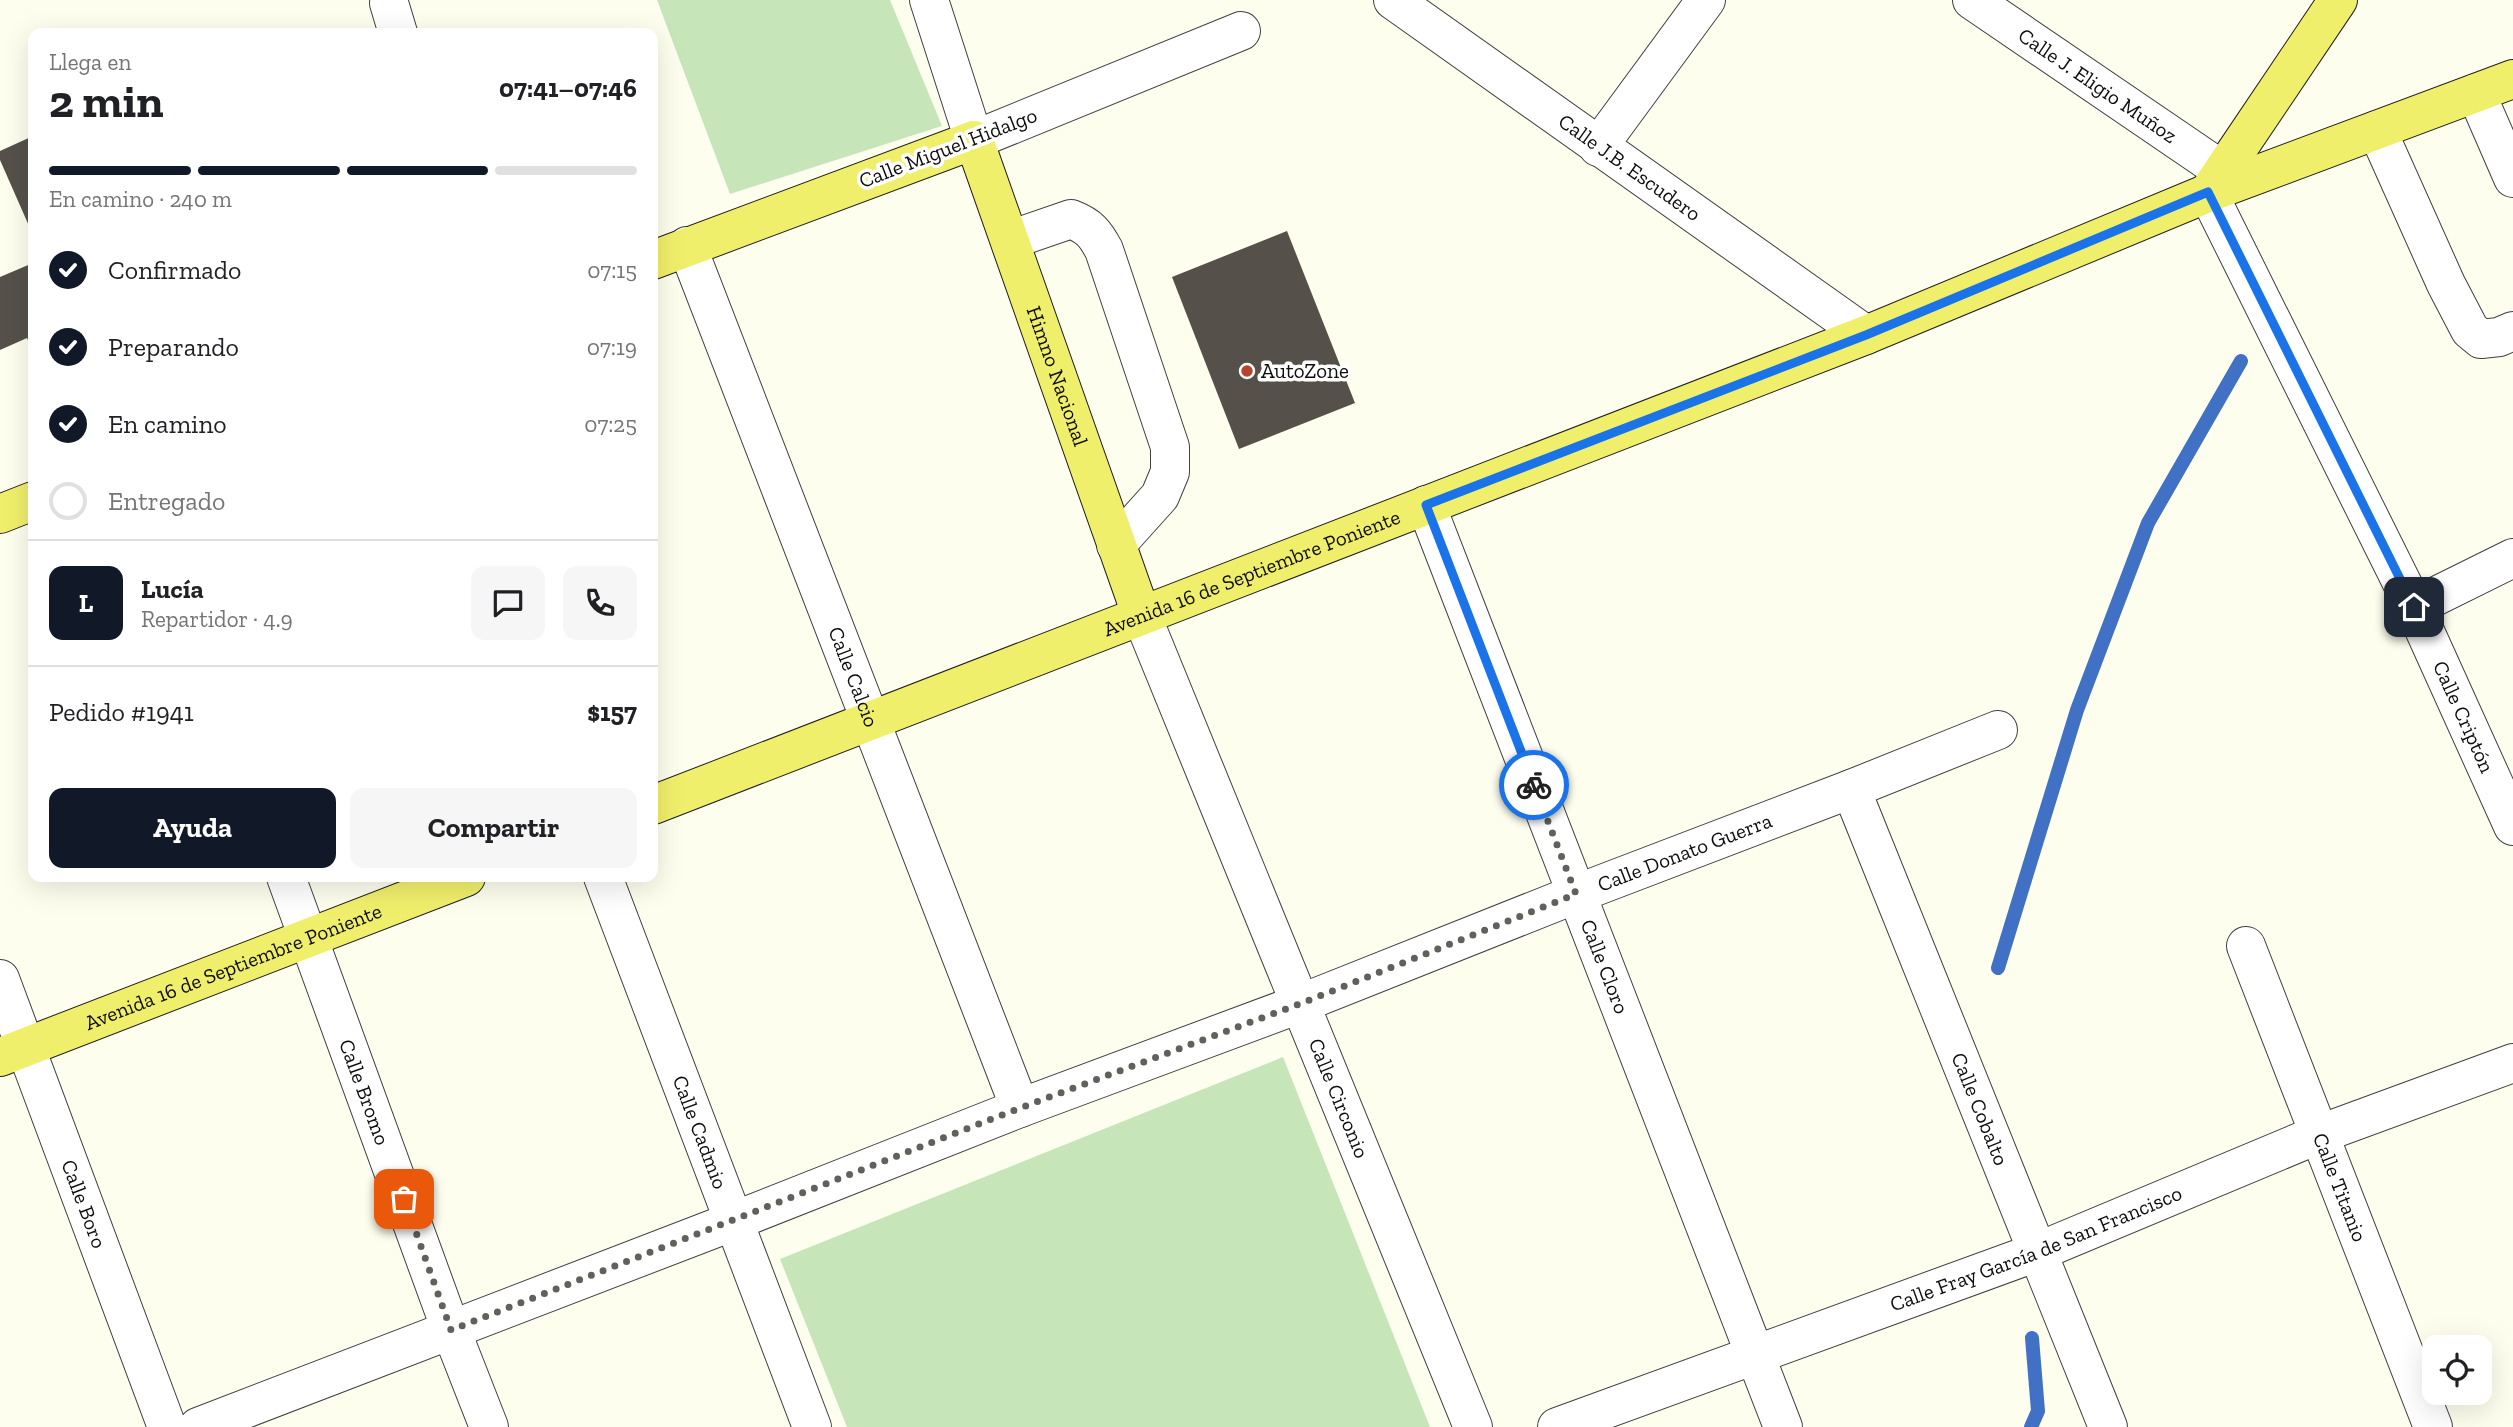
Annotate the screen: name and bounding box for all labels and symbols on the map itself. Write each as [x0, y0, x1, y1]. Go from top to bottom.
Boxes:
street label: Calle J. Eligio Muñoz [2014, 22, 2182, 148]
street label: Calle Miguel Hidalgo [855, 102, 1040, 193]
street label: Calle J.B. Escudero [1554, 108, 1706, 226]
street label: Himno Nacional [1021, 303, 1094, 450]
place label: AutoZone [1261, 358, 1349, 383]
marker: AutoZone [1239, 363, 1255, 379]
street label: Avenida 16 de Septiembre Poniente [1099, 504, 1404, 641]
pin [2384, 577, 2444, 637]
street label: Calle Calcio [823, 623, 885, 730]
street label: Calle Criptón [2428, 657, 2500, 777]
courier [1499, 750, 1569, 820]
street label: Calle Donato Guerra [1594, 807, 1775, 897]
street label: Avenida 16 de Septiembre Poniente [81, 898, 385, 1035]
street label: Calle Cloro [1576, 916, 1635, 1017]
street label: Calle Circonio [1304, 1034, 1375, 1162]
street label: Calle Bromo [334, 1036, 396, 1148]
street label: Calle Cobalto [1946, 1049, 2014, 1169]
street label: Calle Cadmio [668, 1072, 733, 1192]
street label: Calle Titanio [2308, 1129, 2373, 1245]
street label: Calle Boro [56, 1156, 112, 1251]
pin [374, 1169, 434, 1229]
street label: Calle Fray García de San Francisco [1886, 1180, 2185, 1317]

